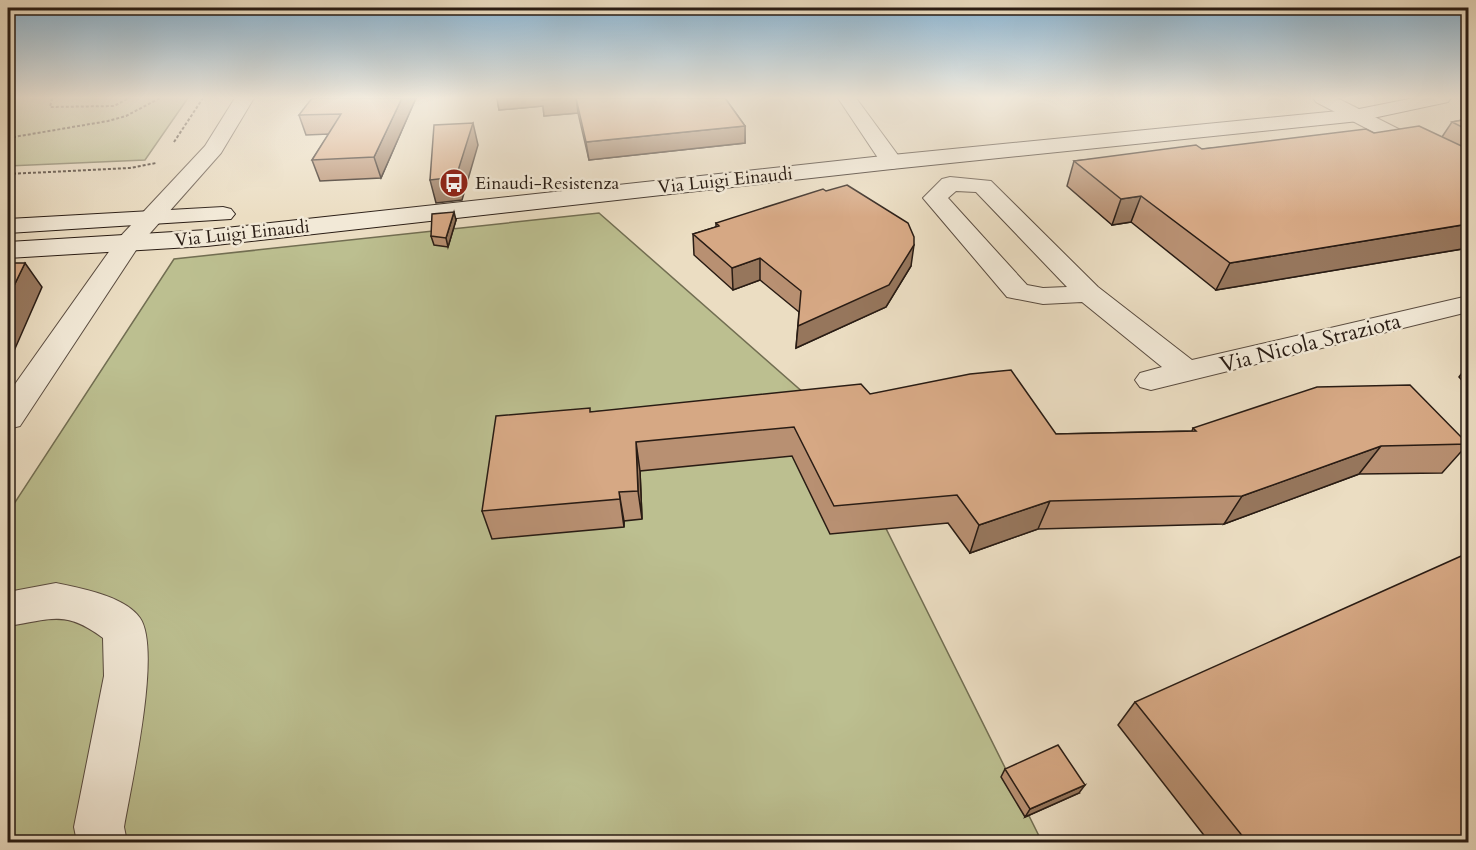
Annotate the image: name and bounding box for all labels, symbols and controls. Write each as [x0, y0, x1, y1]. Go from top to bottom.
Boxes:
street label: Via Luigi Einaudi [656, 161, 794, 200]
bus stop icon: Einaudi-Resistenza [438, 167, 470, 199]
place label: Einaudi-Resistenza [475, 171, 620, 196]
street label: Via Luigi Einaudi [173, 214, 311, 253]
street label: Via Nicola Straziota [1217, 306, 1404, 380]

